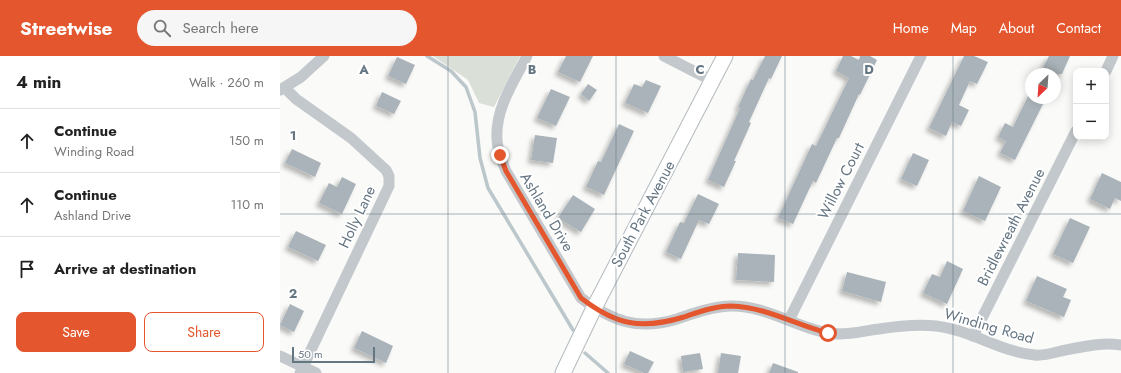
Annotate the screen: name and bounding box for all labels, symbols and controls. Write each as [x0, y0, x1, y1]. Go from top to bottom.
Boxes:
search box [137, 10, 417, 46]
text: Streetwise [20, 15, 113, 42]
icon: search [151, 17, 173, 39]
text: Search here [183, 17, 258, 39]
text: Home [893, 18, 929, 38]
text: Map [951, 18, 977, 38]
text: About [999, 18, 1034, 38]
text: Contact [1056, 18, 1101, 38]
text: A [358, 60, 369, 79]
text: B [528, 60, 537, 79]
text: C [695, 60, 705, 79]
text: D [864, 60, 874, 79]
north arrow [1025, 68, 1061, 104]
map controls [1073, 68, 1109, 140]
button: + [1073, 68, 1109, 104]
text: 4 min [16, 70, 61, 94]
text: Walk · 260 m [189, 73, 264, 92]
button: − [1073, 104, 1109, 140]
text: Continue [54, 120, 117, 142]
text: 1 [290, 126, 296, 145]
icon: ahead [16, 130, 38, 152]
text: 150 m [229, 131, 264, 150]
street label: Willow Court [812, 138, 870, 223]
text: Winding Road [54, 142, 134, 161]
route end [491, 146, 509, 164]
street label: South Park Avenue [606, 156, 681, 271]
street label: Bridlewreath Avenue [972, 164, 1050, 290]
street label: Ashland Drive [515, 168, 579, 256]
street label: Holly Lane [333, 182, 381, 252]
text: Continue [54, 184, 117, 206]
icon: ahead [16, 194, 38, 216]
text: 110 m [230, 195, 264, 214]
text: Ashland Drive [54, 206, 131, 225]
icon: arrive [16, 258, 38, 280]
text: Arrive at destination [54, 258, 196, 280]
text: 2 [289, 284, 297, 303]
street label: Winding Road [942, 303, 1036, 349]
button: Save [16, 312, 136, 352]
button: Share [144, 312, 264, 352]
route start [819, 324, 837, 342]
scale bar [292, 345, 375, 364]
text: 50 m [298, 346, 323, 362]

